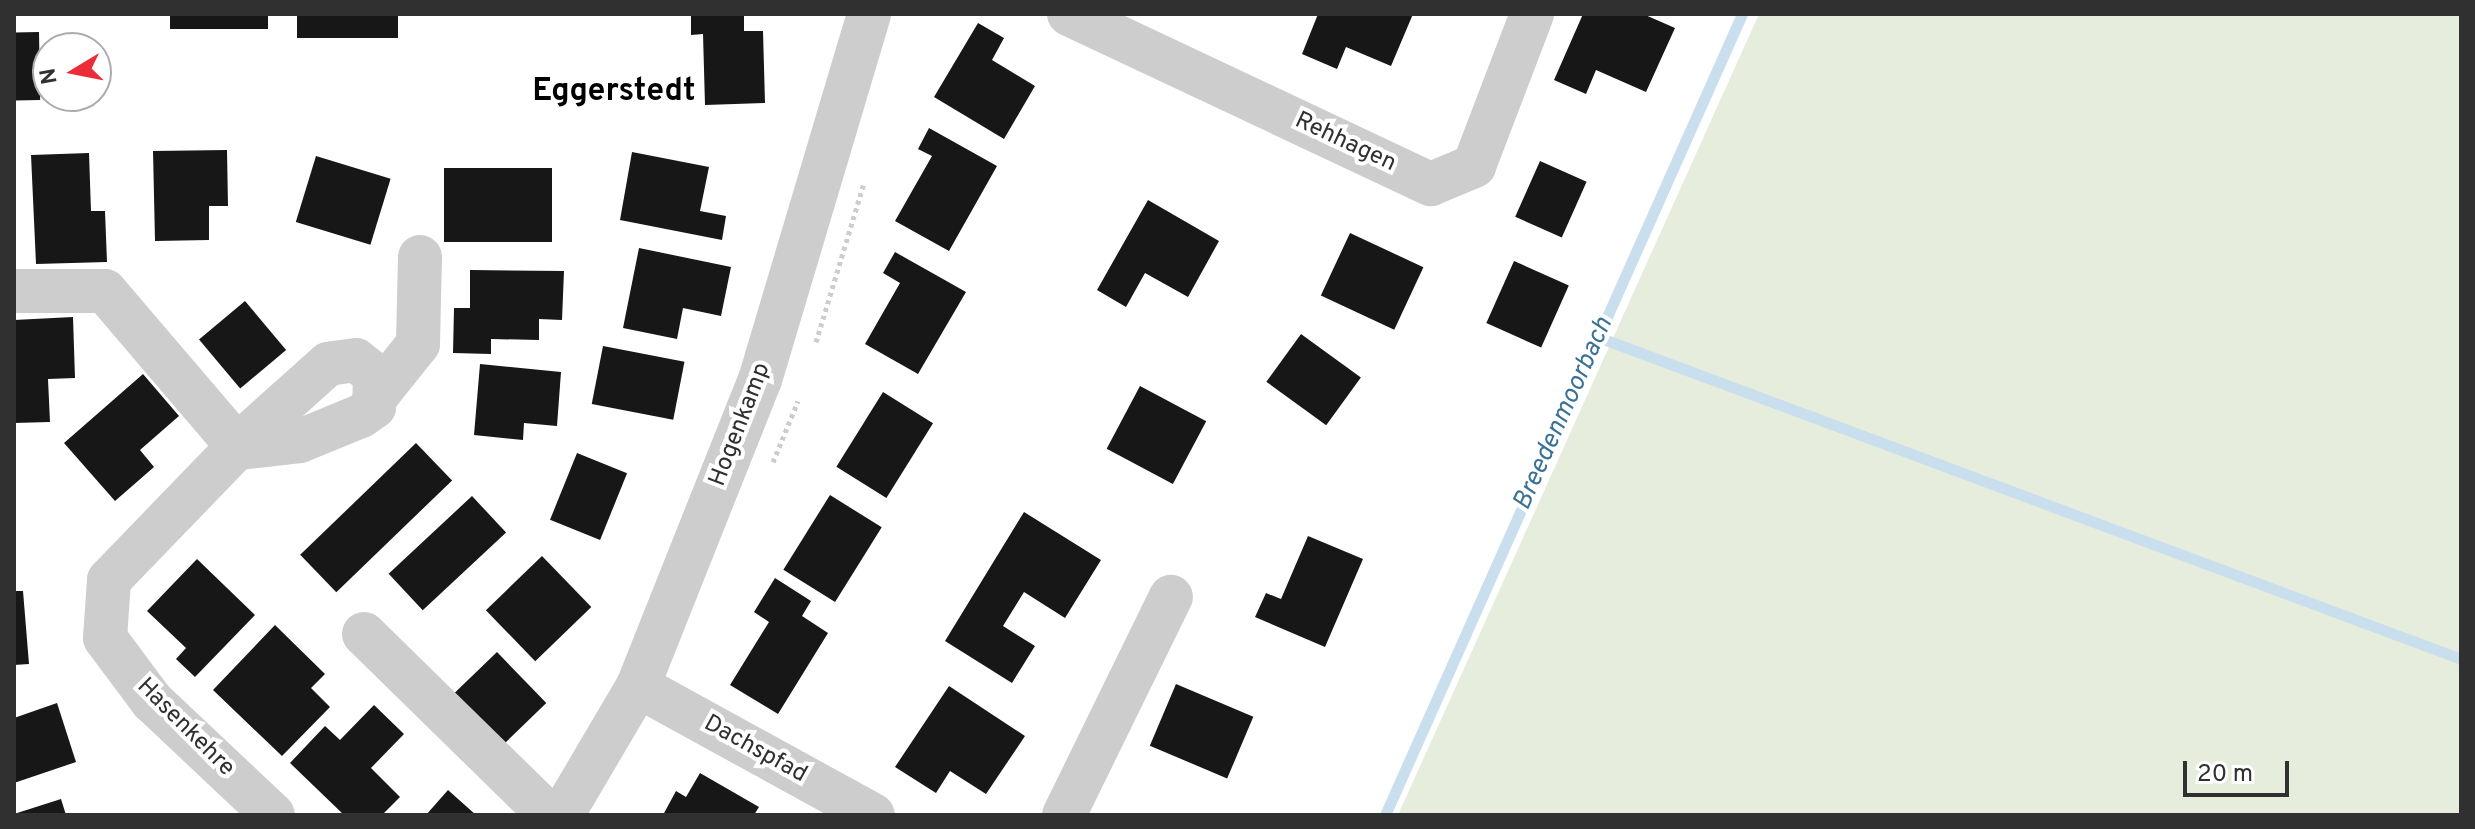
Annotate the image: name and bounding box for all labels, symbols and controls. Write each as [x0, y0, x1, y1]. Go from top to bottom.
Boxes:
north arrow [32, 32, 112, 112]
text: N [35, 66, 65, 86]
district label: Eggerstedt [532, 73, 696, 111]
street label: Rehhagen [1290, 107, 1400, 179]
water label: Breedenmoorbach [1507, 313, 1621, 515]
street label: Hogenkamp [704, 359, 778, 491]
street label: Hasenkehre [130, 673, 240, 783]
street label: Dachspfad [698, 710, 812, 790]
scale bar [2187, 745, 2293, 795]
text: 20 m [2197, 760, 2253, 790]

